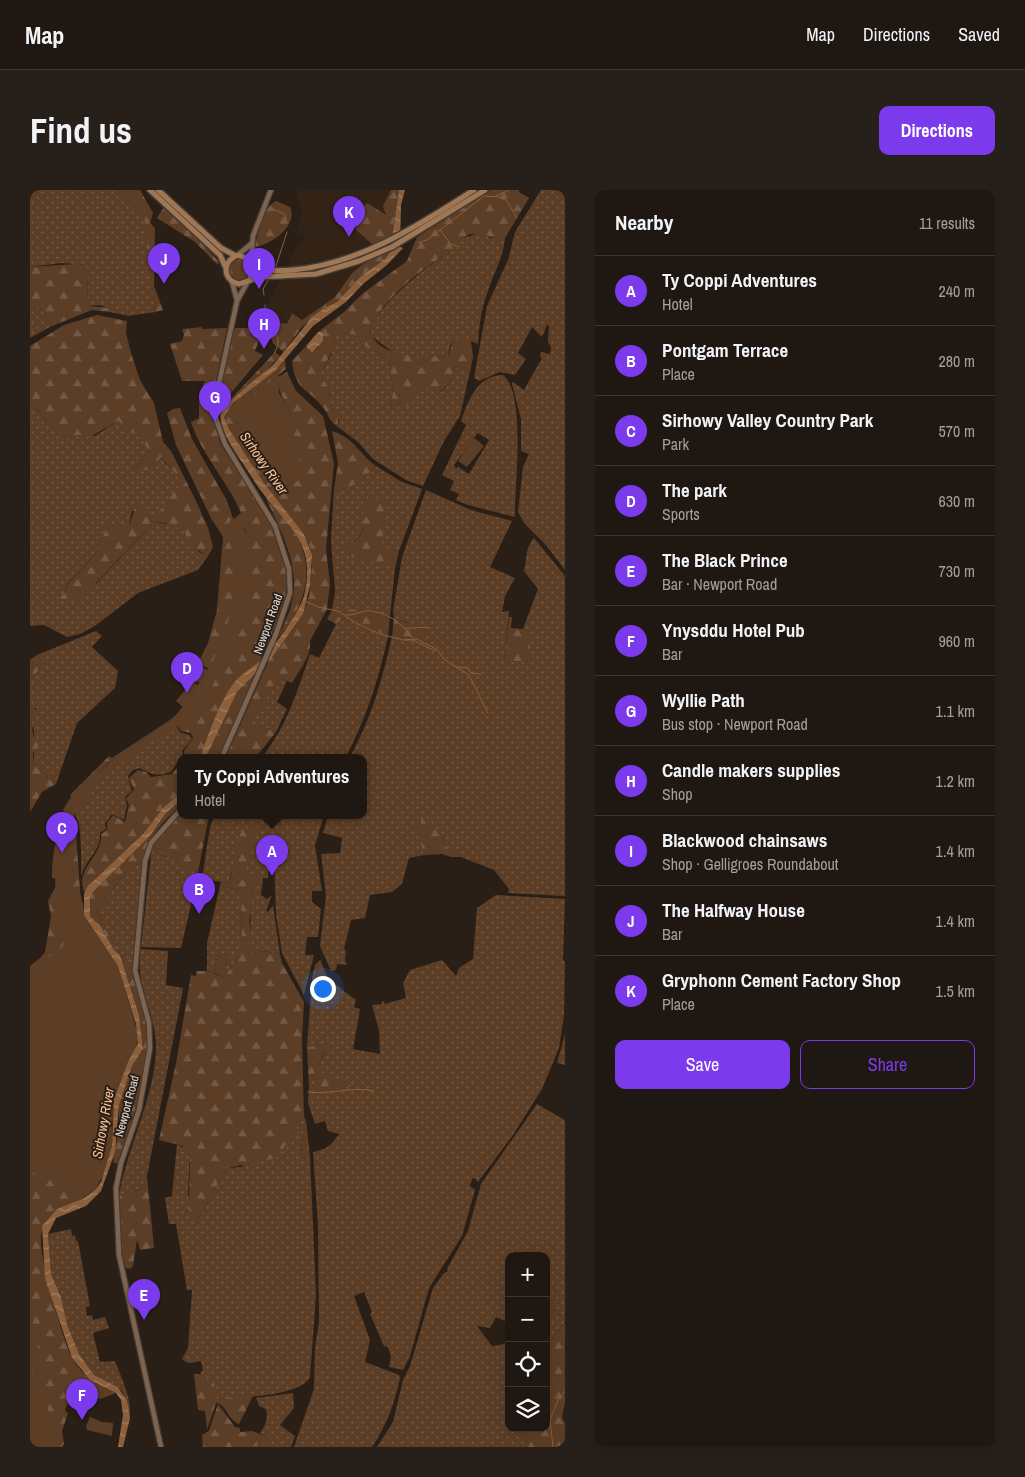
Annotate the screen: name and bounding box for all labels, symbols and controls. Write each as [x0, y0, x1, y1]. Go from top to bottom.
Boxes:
text: Map [25, 19, 64, 51]
text: Map [806, 22, 835, 47]
text: Directions [863, 22, 930, 47]
text: Saved [958, 22, 1000, 47]
button: Directions [879, 106, 995, 155]
text: Find us [30, 107, 132, 154]
pin: K [333, 196, 365, 237]
text: Nearby [615, 208, 673, 237]
text: 11 results [919, 212, 975, 234]
pin: J [148, 243, 180, 284]
pin: I [243, 248, 275, 289]
text: Ty Coppi Adventures [662, 267, 817, 293]
text: A [626, 280, 636, 302]
text: 240 m [939, 280, 975, 302]
text: Hotel [662, 293, 693, 315]
pin: H [248, 308, 280, 349]
text: Pontgam Terrace [662, 337, 788, 363]
text: B [626, 350, 636, 372]
text: 280 m [939, 350, 975, 372]
text: Place [662, 363, 695, 385]
pin: G [199, 381, 231, 422]
text: Sirhowy Valley Country Park [662, 407, 873, 433]
text: C [626, 420, 636, 442]
text: 570 m [939, 420, 975, 442]
water label: Sirhowy River [236, 428, 293, 499]
text: Park [662, 433, 689, 455]
text: The park [662, 477, 727, 503]
text: D [626, 490, 636, 512]
text: 630 m [939, 490, 975, 512]
text: Sports [662, 503, 700, 525]
text: The Black Prince [662, 547, 788, 573]
text: E [627, 560, 635, 582]
text: 730 m [939, 560, 975, 582]
text: Bar · Newport Road [662, 573, 777, 595]
street label: Newport Road [250, 592, 286, 656]
text: Ynysddu Hotel Pub [662, 617, 805, 643]
text: F [627, 630, 635, 652]
text: 960 m [939, 630, 975, 652]
text: Bar [662, 643, 682, 665]
pin: D [171, 652, 203, 693]
text: Wyllie Path [662, 687, 745, 713]
text: G [626, 700, 636, 722]
text: 1.1 km [936, 700, 975, 722]
text: Bus stop · Newport Road [662, 713, 808, 735]
popup [177, 754, 367, 819]
text: Candle makers supplies [662, 757, 840, 783]
text: Ty Coppi Adventures [195, 763, 349, 789]
text: H [626, 770, 636, 792]
text: 1.2 km [936, 770, 975, 792]
text: Shop [662, 783, 693, 805]
text: Hotel [195, 789, 225, 811]
pin: C [46, 812, 78, 853]
text: Blackwood chainsaws [662, 827, 827, 853]
pin: A [256, 835, 288, 876]
text: I [629, 840, 633, 862]
text: 1.4 km [936, 840, 975, 862]
text: Shop · Gelligroes Roundabout [662, 853, 839, 875]
pin: B [183, 873, 215, 914]
text: The Halfway House [662, 897, 805, 923]
text: J [627, 910, 635, 932]
text: 1.4 km [936, 910, 975, 932]
text: Bar [662, 923, 682, 945]
text: Gryphonn Cement Factory Shop [662, 967, 901, 993]
your location [310, 976, 336, 1002]
text: K [626, 980, 636, 1002]
text: 1.5 km [936, 980, 975, 1002]
text: Place [662, 993, 695, 1015]
button: Save [615, 1040, 790, 1089]
button: Share [800, 1040, 975, 1089]
street label: Newport Road [111, 1074, 143, 1138]
water label: Sirhowy River [88, 1085, 118, 1160]
map controls [505, 1252, 550, 1432]
button: + [505, 1252, 550, 1297]
pin: E [128, 1279, 160, 1320]
button: − [505, 1297, 550, 1342]
button: locate [505, 1342, 550, 1387]
pin: F [66, 1379, 98, 1420]
button: layers [505, 1387, 550, 1432]

